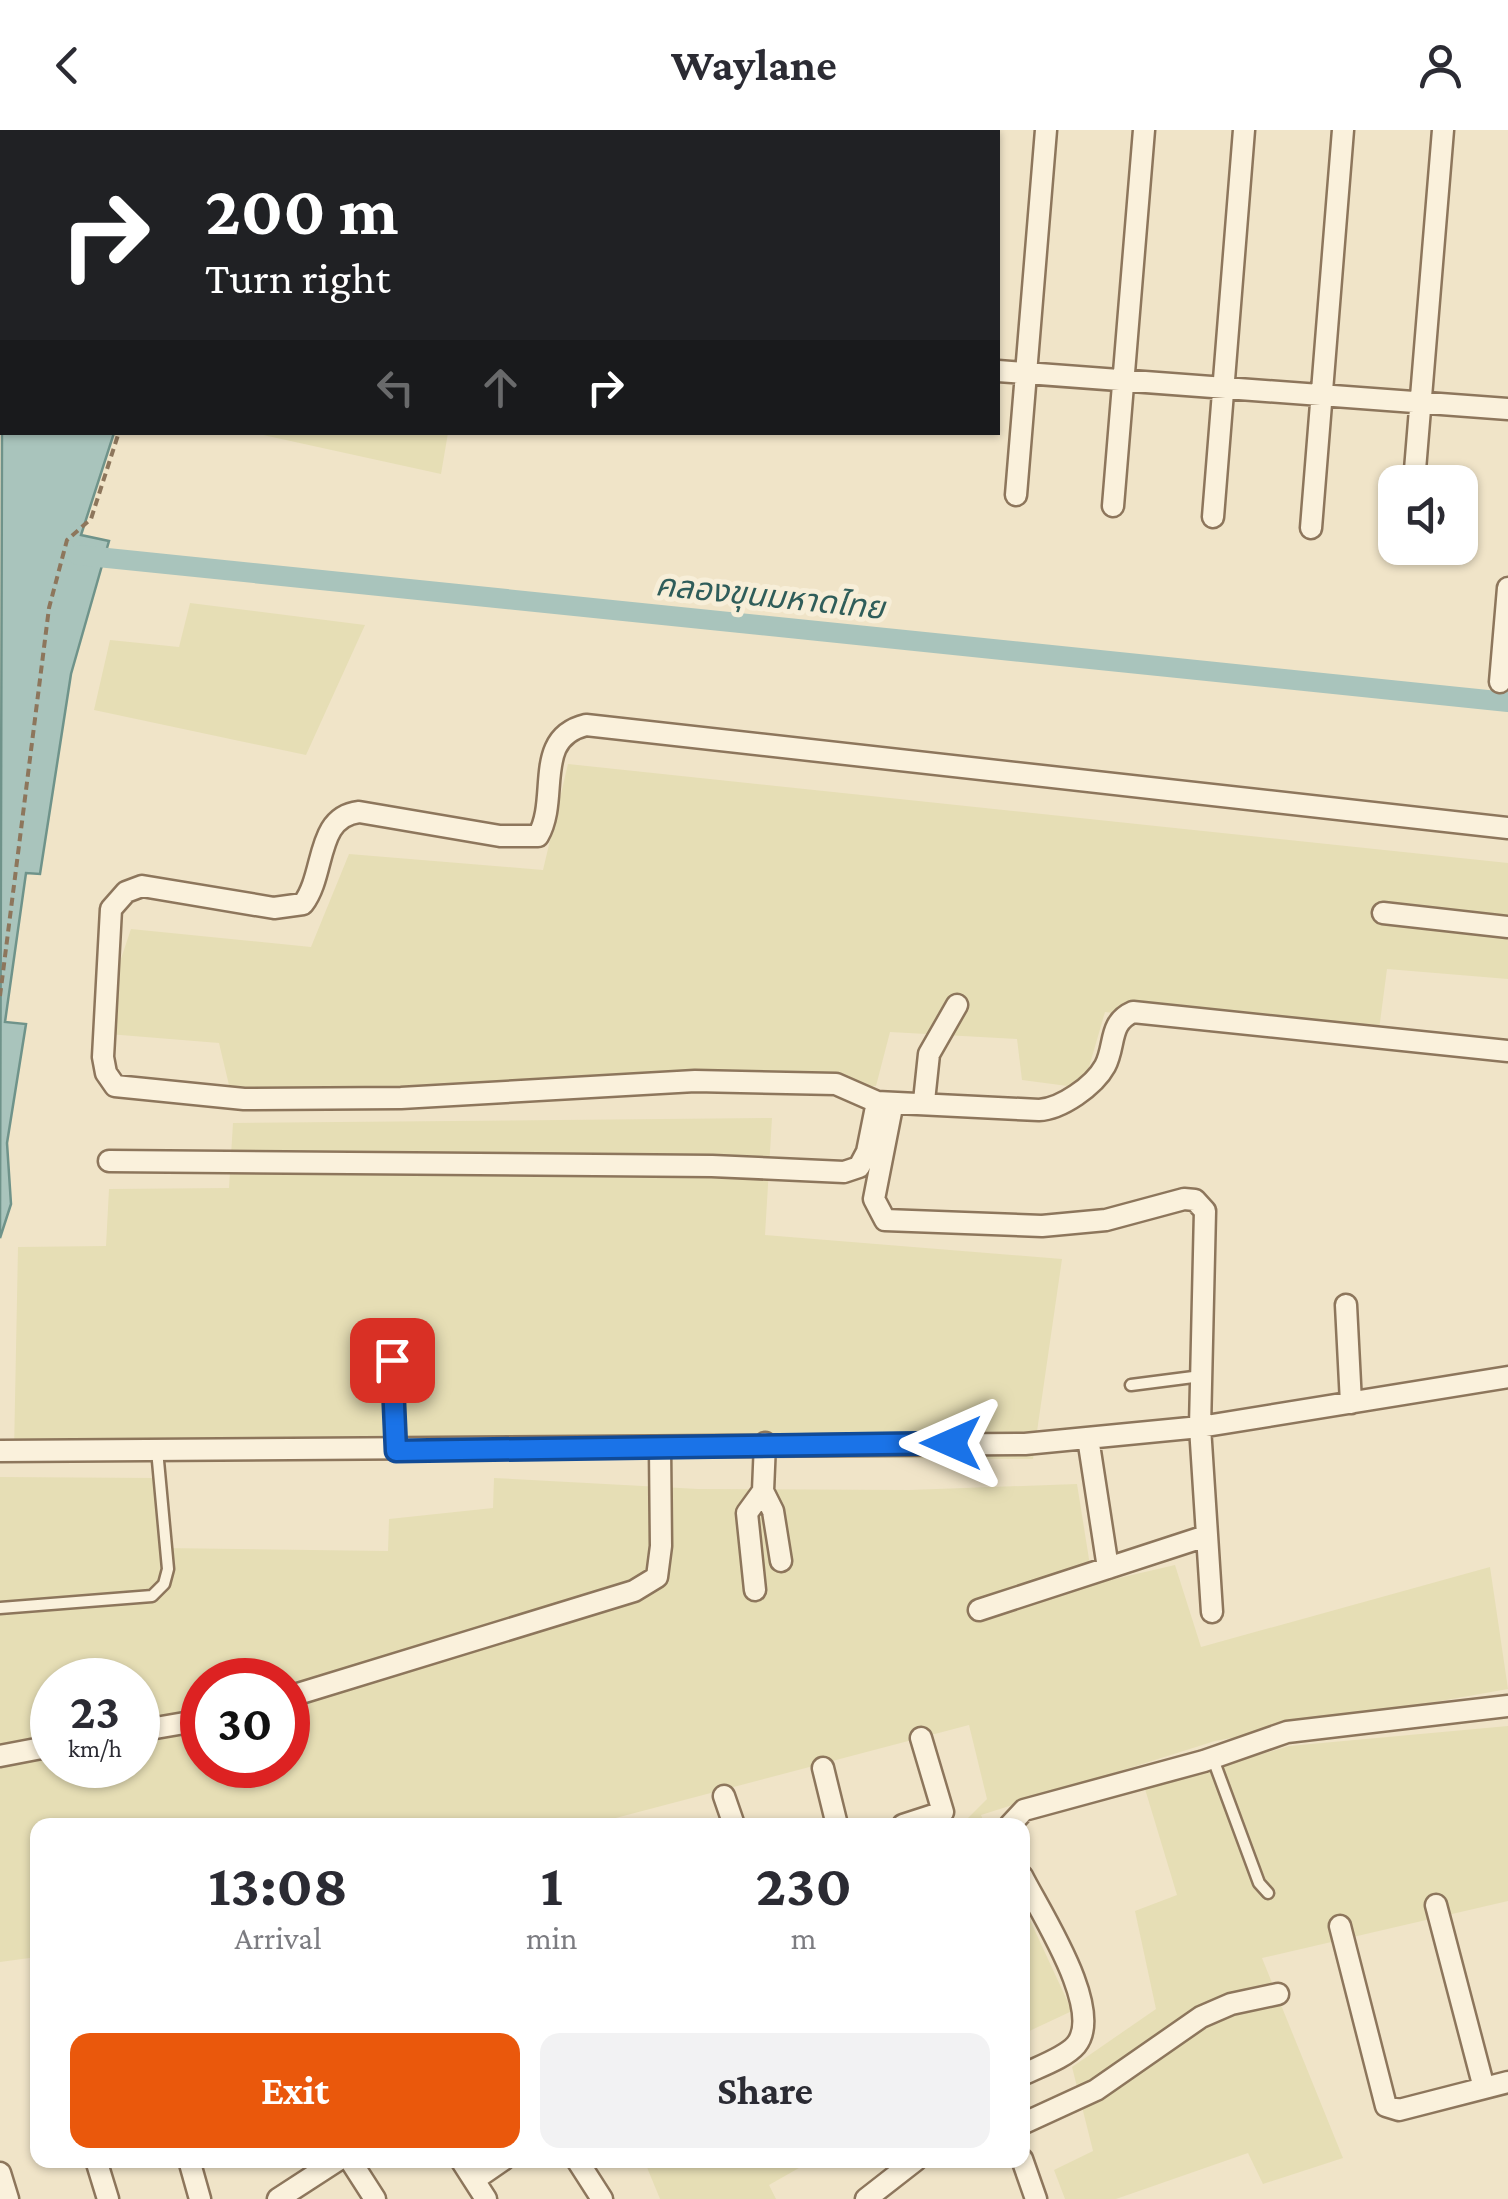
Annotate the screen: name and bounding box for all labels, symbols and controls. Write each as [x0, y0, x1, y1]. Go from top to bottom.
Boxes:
icon: back [40, 38, 95, 93]
icon: person [1413, 38, 1468, 93]
text: Waylane [671, 40, 837, 90]
icon: right [40, 170, 170, 300]
text: 200 m [205, 171, 398, 249]
text: Turn right [205, 253, 390, 303]
icon: left [368, 360, 423, 415]
icon: ahead [473, 360, 528, 415]
icon: right [578, 360, 633, 415]
map controls [1378, 465, 1478, 565]
button: sound [1378, 465, 1478, 565]
water label: คลองขุนมหาดไทย [654, 566, 888, 628]
pin [350, 1318, 435, 1403]
icon: arrive [365, 1333, 420, 1388]
position arrow [899, 1391, 1003, 1495]
speed limit sign: 30 [180, 1658, 310, 1788]
text: 23 [70, 1683, 120, 1739]
text: km/h [68, 1735, 122, 1762]
text: 13:08 [208, 1851, 348, 1918]
text: 1 [541, 1851, 563, 1918]
text: 230 [756, 1851, 852, 1918]
text: Arrival [235, 1920, 322, 1956]
text: min [526, 1920, 577, 1956]
text: m [791, 1920, 817, 1956]
button: Exit [70, 2033, 520, 2148]
button: Share [540, 2033, 990, 2148]

